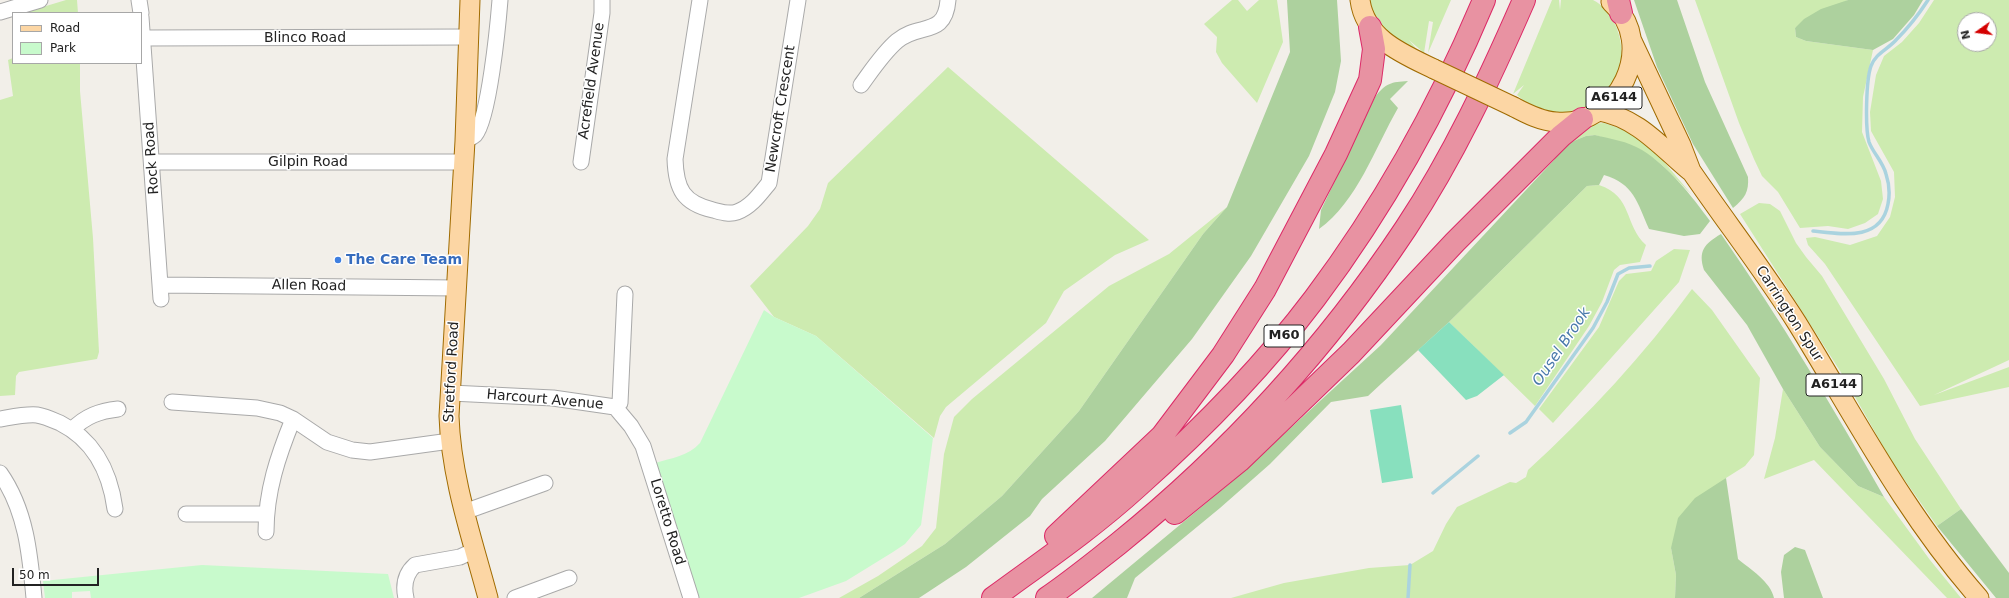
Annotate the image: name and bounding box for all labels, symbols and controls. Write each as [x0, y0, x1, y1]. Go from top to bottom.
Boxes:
legend [12, 12, 142, 64]
north arrow [1957, 12, 1997, 52]
text: Road [50, 21, 80, 35]
street label: Acrefield Avenue [575, 22, 609, 140]
text: N [1958, 29, 1973, 41]
street label: Blinco Road [264, 30, 346, 46]
text: Park [50, 41, 76, 55]
street label: Newcroft Crescent [763, 44, 799, 174]
road number: A6144 [1586, 87, 1642, 109]
street label: Rock Road [141, 121, 163, 195]
street label: Gilpin Road [268, 154, 348, 170]
place label: The Care Team [346, 252, 462, 268]
marker: The Care Team [333, 255, 343, 265]
street label: Carrington Spur [1752, 263, 1826, 365]
street label: Allen Road [272, 277, 346, 295]
water label: Ousel Brook [1529, 304, 1595, 390]
street label: Stretford Road [441, 321, 463, 423]
road number: M60 [1264, 325, 1304, 347]
road number: A6144 [1806, 374, 1862, 396]
street label: Harcourt Avenue [486, 387, 604, 413]
street label: Loretto Road [646, 477, 688, 567]
scale bar [14, 560, 101, 586]
text: 50 m [19, 568, 50, 582]

